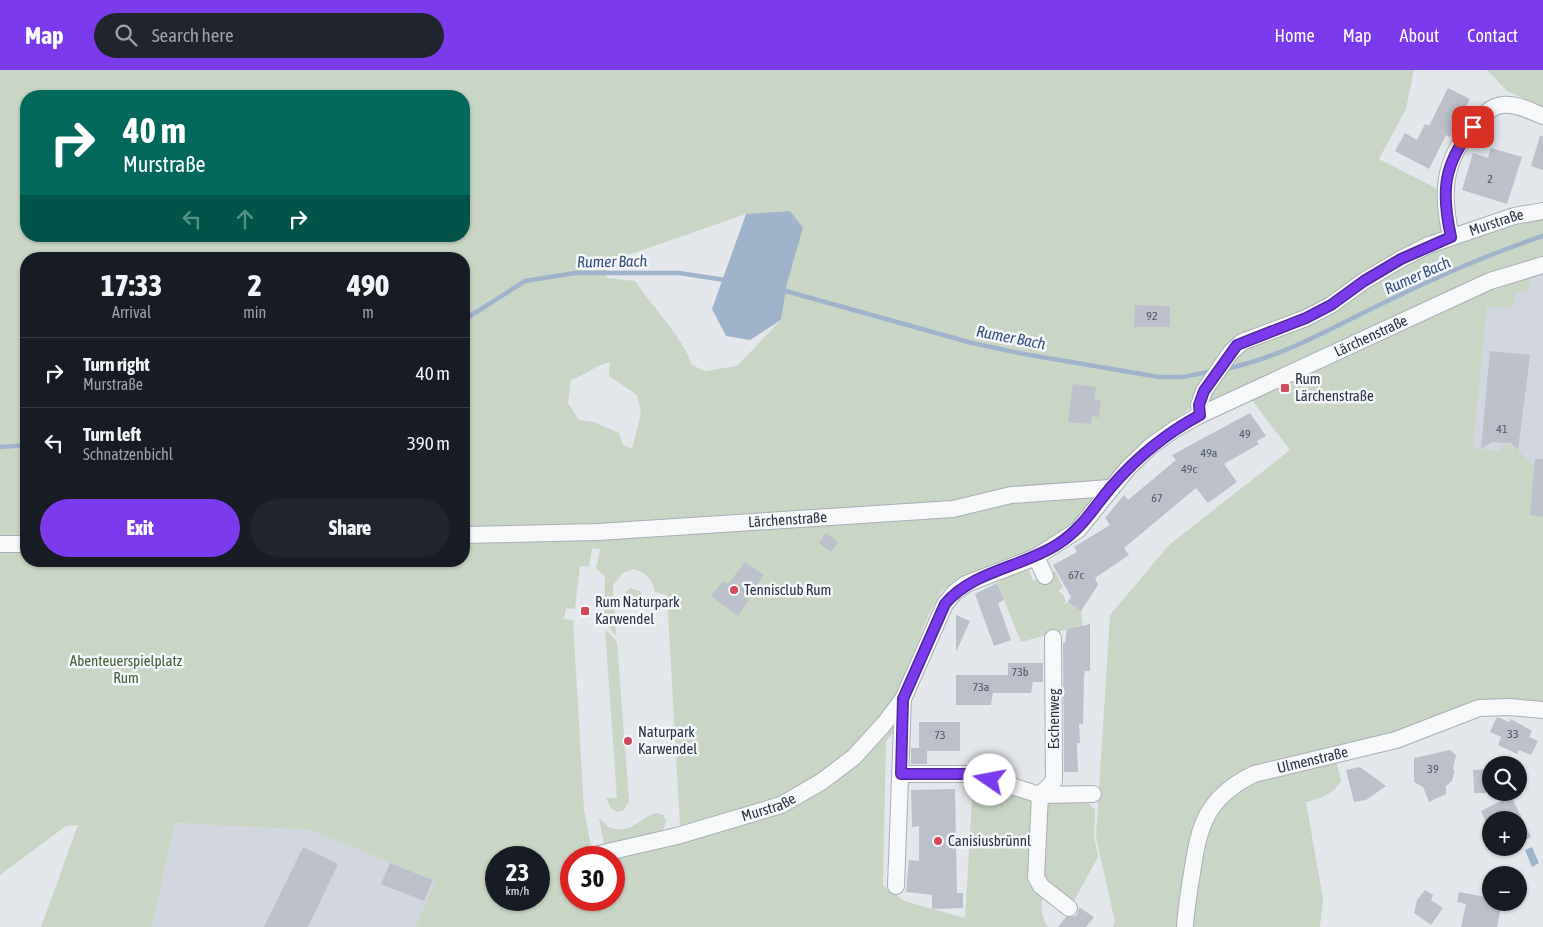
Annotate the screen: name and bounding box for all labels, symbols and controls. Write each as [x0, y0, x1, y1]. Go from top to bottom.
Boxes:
search box [94, 13, 444, 58]
icon: search [112, 21, 140, 49]
text: Map [25, 22, 64, 49]
text: Search here [152, 24, 234, 46]
text: Home [1275, 25, 1315, 46]
text: Map [1343, 25, 1372, 46]
text: About [1400, 25, 1439, 46]
text: Contact [1467, 25, 1518, 46]
pin [1452, 106, 1494, 148]
icon: right [40, 110, 105, 175]
text: 40 m [123, 110, 186, 150]
icon: arrive [1459, 113, 1487, 141]
text: Murstraße [123, 151, 206, 177]
house number: 2 [1487, 172, 1493, 186]
icon: left [178, 205, 206, 233]
icon: ahead [231, 205, 259, 233]
icon: right [284, 205, 312, 233]
street label: Murstraße [1467, 205, 1525, 239]
water label: Rumer Bach [577, 251, 647, 271]
water label: Rumer Bach [1381, 252, 1453, 297]
text: 17:33 [101, 268, 162, 302]
text: 2 [248, 268, 262, 302]
text: 490 [347, 268, 389, 302]
text: Arrival [112, 303, 151, 321]
text: min [243, 303, 266, 321]
text: m [362, 303, 374, 321]
house number: 92 [1146, 309, 1158, 323]
street label: Lärchenstraße [1331, 311, 1410, 360]
water label: Rumer Bach [975, 321, 1047, 353]
text: Turn right [83, 353, 150, 375]
icon: right [40, 359, 68, 387]
text: 40 m [416, 362, 450, 384]
place label: Rum Lärchenstraße [1295, 370, 1374, 404]
text: Murstraße [83, 375, 143, 393]
marker: Rum Lärchenstraße [1279, 382, 1291, 394]
house number: 41 [1496, 422, 1508, 436]
text: Turn left [83, 423, 141, 445]
house number: 49 [1239, 427, 1251, 441]
icon: left [40, 429, 68, 457]
text: 390 m [407, 432, 450, 454]
text: Schnatzenbichl [83, 445, 173, 463]
house number: 49a [1201, 446, 1217, 460]
house number: 49c [1181, 462, 1197, 476]
house number: 67 [1151, 491, 1163, 505]
button: Exit [40, 499, 240, 557]
button: Share [250, 499, 450, 557]
street label: Lärchenstraße [748, 508, 828, 530]
house number: 67c [1068, 568, 1084, 582]
place label: Tennisclub Rum [744, 581, 831, 598]
marker: Tennisclub Rum [728, 584, 740, 596]
place label: Rum Naturpark Karwendel [595, 593, 680, 627]
marker: Rum Naturpark Karwendel [579, 605, 591, 617]
park label: Abenteuerspielplatz Rum [70, 652, 183, 686]
house number: 73b [1012, 665, 1029, 679]
house number: 73a [973, 680, 989, 694]
street label: Eschenweg [1045, 688, 1062, 749]
place label: Naturpark Karwendel [638, 723, 697, 757]
house number: 33 [1507, 727, 1519, 741]
house number: 73 [934, 728, 946, 742]
marker: Naturpark Karwendel [622, 735, 634, 747]
street label: Ulmenstraße [1275, 743, 1350, 776]
position arrow [963, 753, 1015, 805]
map controls [1482, 756, 1527, 911]
button: search [1482, 756, 1527, 801]
house number: 39 [1427, 762, 1439, 776]
street label: Murstraße [739, 789, 799, 824]
button: + [1482, 811, 1527, 856]
place label: Canisiusbrünnl [948, 832, 1031, 849]
marker: Canisiusbrünnl [932, 835, 944, 847]
speed limit sign: 30 [560, 846, 625, 911]
text: 23 [506, 858, 529, 886]
button: − [1482, 866, 1527, 911]
text: km/h [506, 884, 529, 898]

